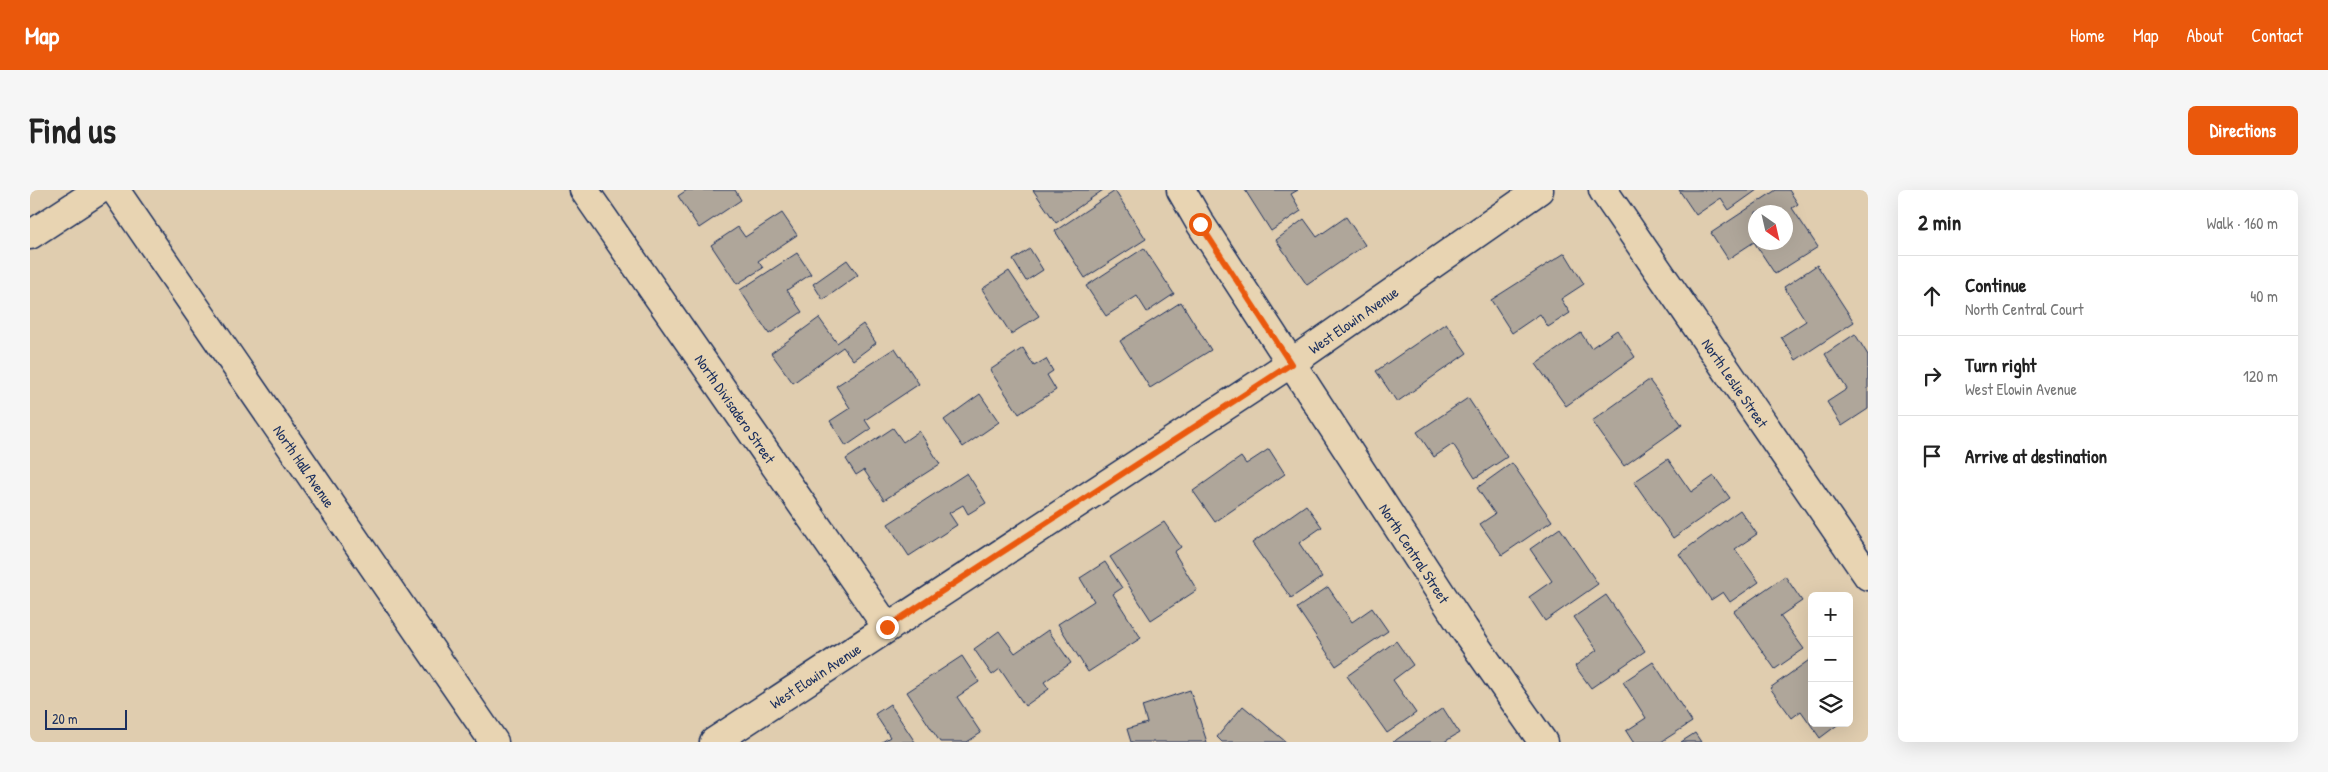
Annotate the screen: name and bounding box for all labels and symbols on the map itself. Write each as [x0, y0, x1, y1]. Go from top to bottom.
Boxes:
north arrow [1748, 205, 1793, 250]
route start [1189, 213, 1212, 236]
street label: West Elowin Avenue [1304, 281, 1402, 358]
street label: North Leslie Street [1697, 334, 1774, 432]
street label: North Divisadero Street [690, 350, 781, 468]
street label: North Hall Avenue [269, 421, 340, 512]
street label: North Central Street [1375, 499, 1455, 608]
route end [876, 616, 899, 639]
street label: West Elowin Avenue [765, 638, 865, 713]
scale bar [45, 707, 128, 730]

